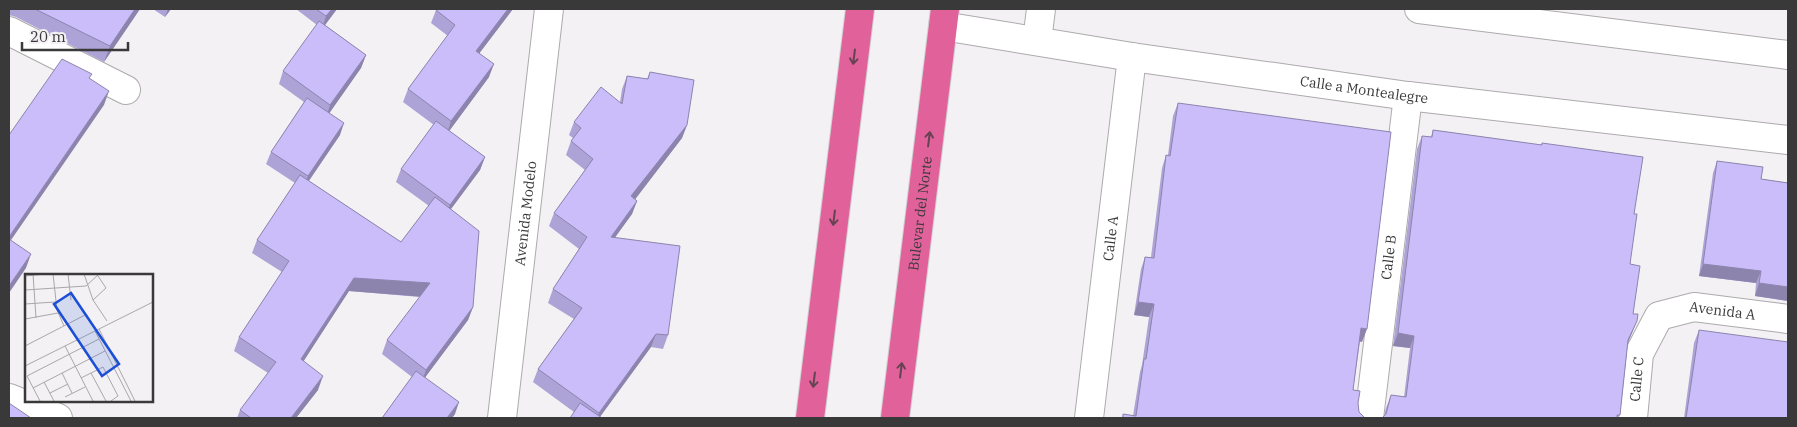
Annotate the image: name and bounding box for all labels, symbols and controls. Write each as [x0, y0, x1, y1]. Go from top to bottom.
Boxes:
scale bar [22, 20, 129, 52]
text: 20 m [30, 27, 66, 46]
one-way arrow [849, 49, 859, 65]
street label: Calle a Montealegre [1299, 72, 1429, 107]
one-way arrow [925, 131, 935, 147]
street label: Bulevar del Norte [904, 155, 936, 272]
street label: Avenida Modelo [511, 160, 540, 267]
one-way arrow [829, 210, 839, 226]
street label: Calle A [1099, 214, 1122, 262]
street label: Calle B [1377, 234, 1400, 281]
inset map [25, 274, 152, 402]
street label: Avenida A [1688, 297, 1757, 324]
street label: Calle C [1626, 356, 1648, 402]
one-way arrow [896, 362, 906, 378]
one-way arrow [809, 371, 819, 387]

